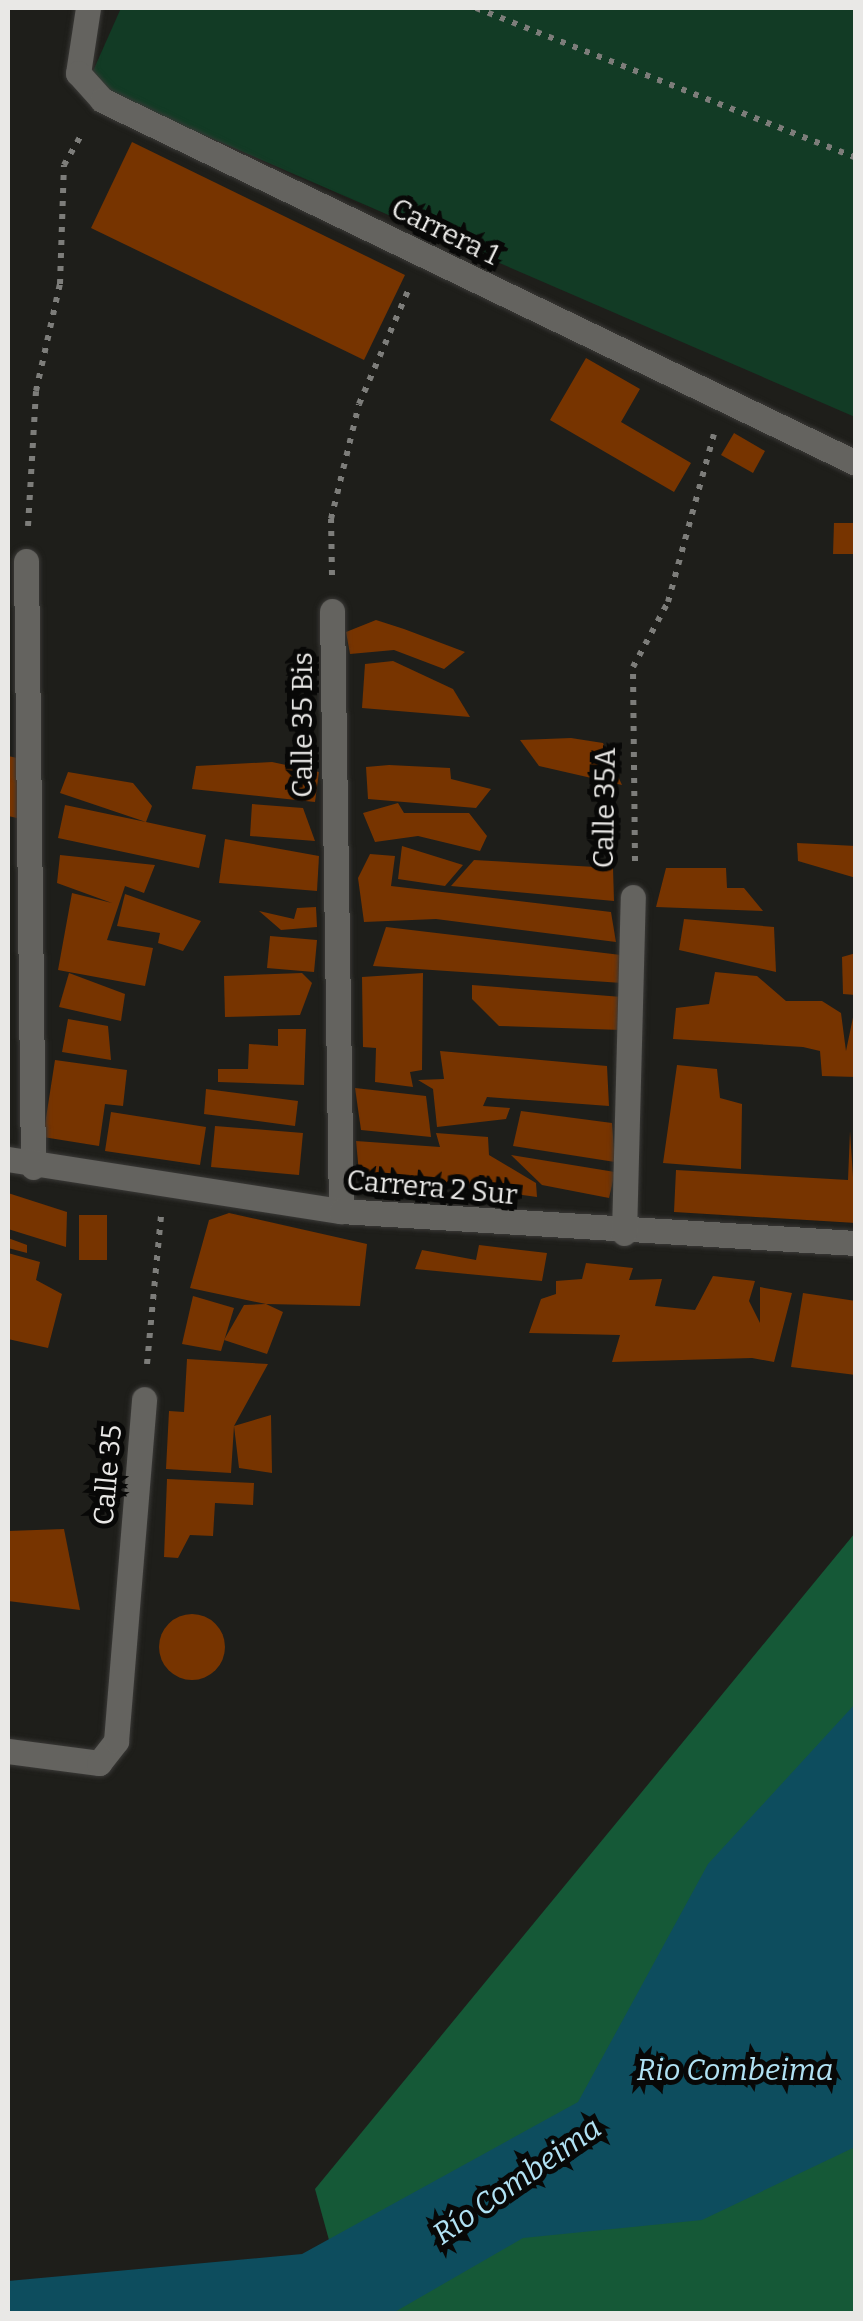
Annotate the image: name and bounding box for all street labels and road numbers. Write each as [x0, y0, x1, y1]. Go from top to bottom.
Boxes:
street label: Carrera 1 [386, 192, 504, 272]
street label: Calle 35 Bis [286, 652, 320, 798]
street label: Calle 35A [587, 747, 623, 869]
street label: Carrera 2 Sur [345, 1164, 519, 1212]
street label: Calle 35 [87, 1423, 129, 1527]

